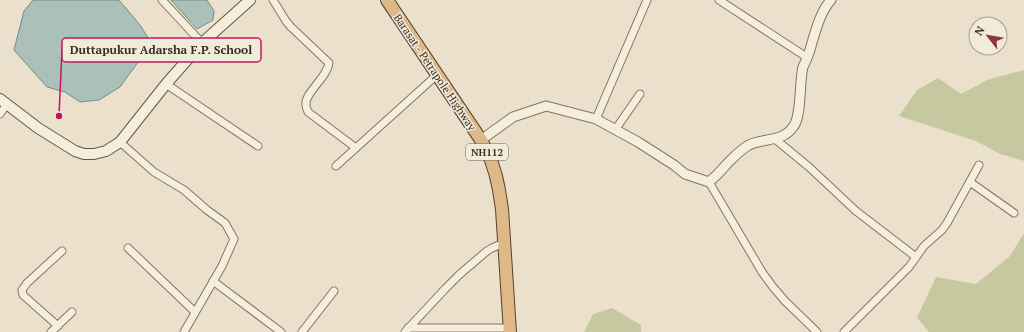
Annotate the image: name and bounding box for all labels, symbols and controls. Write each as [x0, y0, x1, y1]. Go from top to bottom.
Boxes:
street label: Barasat - Petrapole Highway [391, 11, 480, 133]
north arrow [968, 16, 1008, 56]
text: N [971, 23, 988, 38]
callout: Duttapukur Adarsha F.P. School [62, 38, 261, 62]
text: Duttapukur Adarsha F.P. School [70, 42, 252, 57]
road number: NH112 [466, 144, 508, 160]

